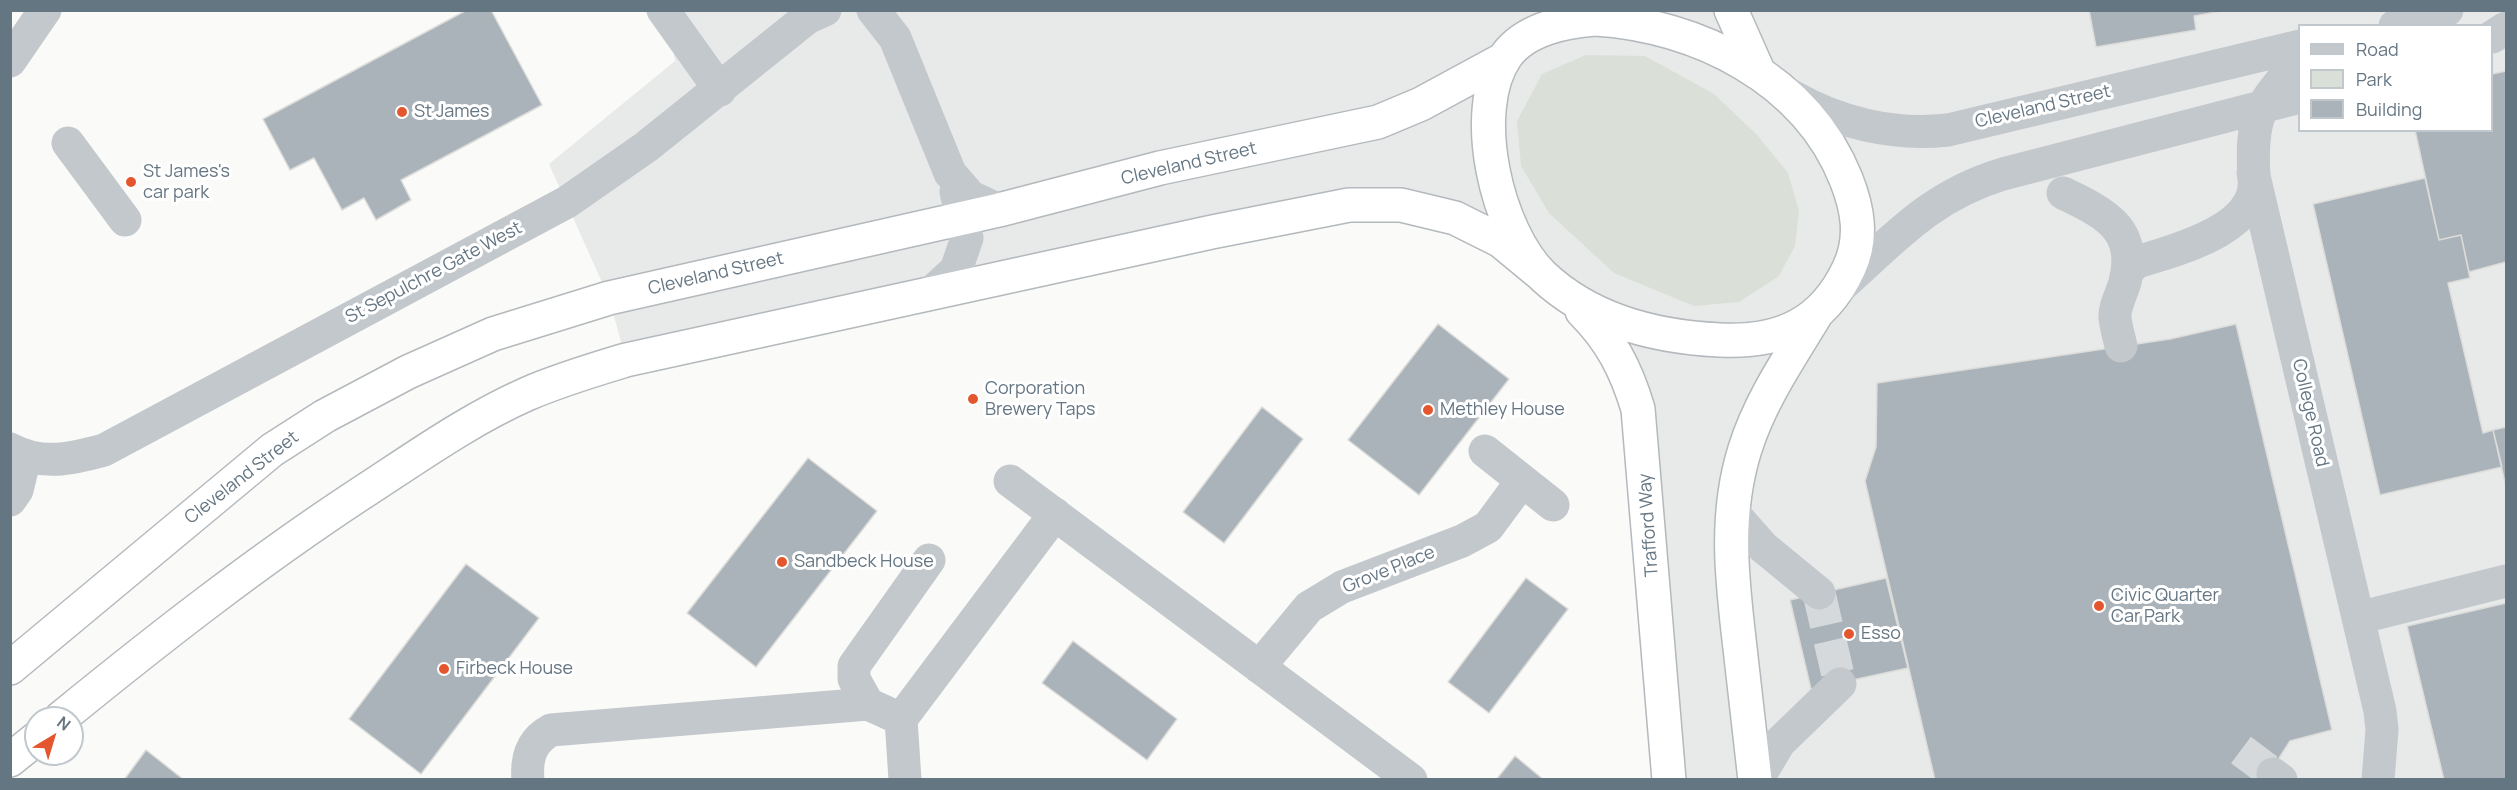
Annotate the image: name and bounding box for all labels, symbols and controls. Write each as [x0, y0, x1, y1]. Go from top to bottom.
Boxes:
legend [2298, 24, 2493, 132]
text: Road [2356, 37, 2399, 61]
text: Park [2356, 67, 2392, 91]
street label: Cleveland Street [1973, 81, 2113, 133]
text: Building [2356, 97, 2422, 121]
place label: St James [414, 101, 489, 123]
marker: St James [395, 105, 409, 119]
street label: Cleveland Street [1119, 138, 1259, 190]
place label: St James's car park [143, 161, 230, 204]
marker: St James's car park [124, 175, 138, 189]
street label: St Sepulchre Gate West [342, 217, 526, 329]
street label: Cleveland Street [646, 248, 786, 300]
street label: College Road [2287, 357, 2333, 469]
place label: Corporation Brewery Taps [985, 378, 1095, 420]
marker: Corporation Brewery Taps [966, 392, 980, 406]
place label: Methley House [1440, 399, 1565, 421]
marker: Methley House [1421, 403, 1435, 417]
street label: Cleveland Street [181, 427, 303, 529]
street label: Trafford Way [1635, 473, 1663, 577]
street label: Grove Place [1340, 542, 1438, 598]
place label: Sandbeck House [794, 551, 934, 573]
marker: Sandbeck House [775, 555, 789, 569]
place label: Civic Quarter Car Park [2111, 585, 2219, 628]
marker: Civic Quarter Car Park [2092, 599, 2106, 613]
place label: Esso [1861, 623, 1901, 645]
marker: Esso [1842, 627, 1856, 641]
place label: Firbeck House [456, 658, 573, 680]
marker: Firbeck House [437, 662, 451, 676]
north arrow [24, 706, 84, 766]
text: N [53, 711, 75, 736]

